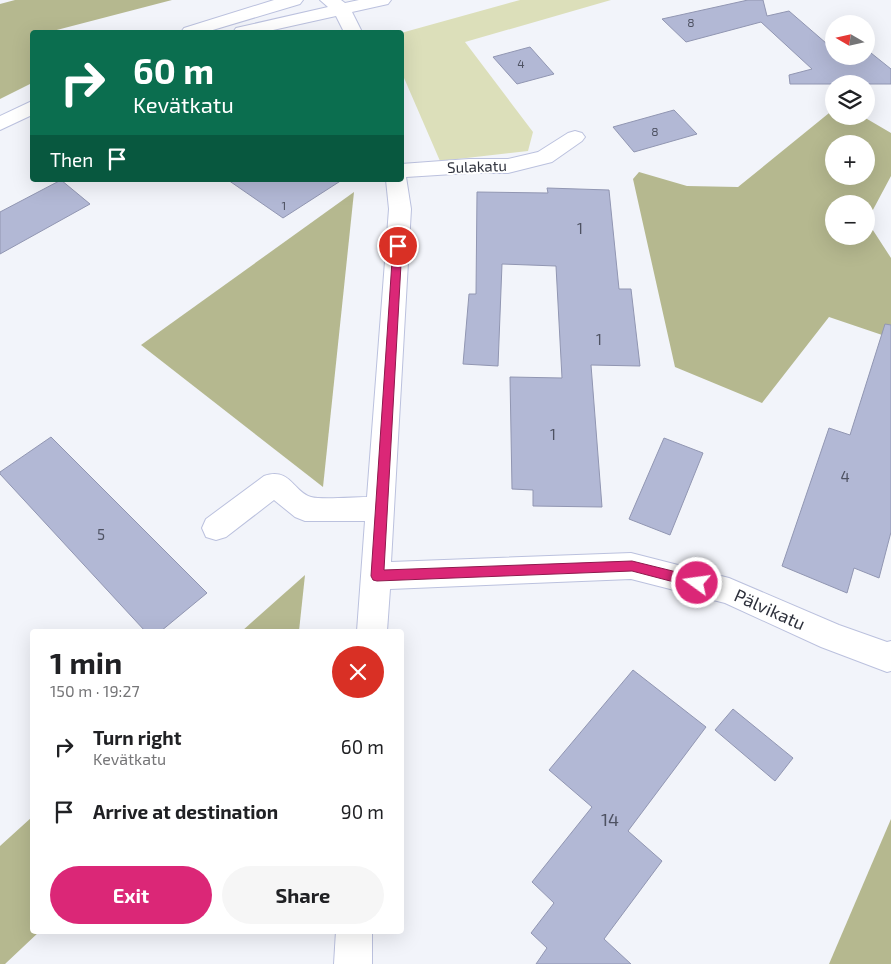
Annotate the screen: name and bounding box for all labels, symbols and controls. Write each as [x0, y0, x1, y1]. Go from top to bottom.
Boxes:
house number: 8 [687, 15, 695, 29]
north arrow [825, 15, 875, 65]
map controls [825, 15, 875, 245]
text: 60 m [133, 49, 214, 91]
icon: right [50, 50, 115, 115]
house number: 4 [517, 56, 525, 70]
button: layers [825, 75, 875, 125]
text: Kevätkatu [133, 91, 234, 117]
house number: 8 [651, 124, 659, 138]
button: + [825, 135, 875, 185]
icon: arrive [103, 145, 131, 173]
text: Then [50, 148, 93, 171]
street label: Sulakatu [447, 156, 507, 176]
button: − [825, 195, 875, 245]
house number: 1 [282, 198, 286, 212]
house number: 1 [577, 219, 583, 237]
pin [377, 225, 419, 267]
icon: arrive [384, 232, 412, 260]
house number: 1 [596, 330, 602, 348]
house number: 1 [550, 425, 556, 443]
house number: 4 [840, 467, 850, 485]
house number: 5 [97, 525, 105, 543]
position arrow [670, 556, 722, 608]
street label: Pälvikatu [731, 584, 809, 634]
text: 1 min [50, 644, 122, 680]
button: close [332, 646, 384, 698]
text: 150 m · 19:27 [50, 681, 140, 700]
text: Turn right [93, 726, 181, 749]
icon: right [50, 733, 78, 761]
text: 60 m [341, 735, 384, 758]
text: Kevätkatu [93, 749, 166, 768]
icon: arrive [50, 798, 78, 826]
text: Arrive at destination [93, 800, 278, 823]
text: 90 m [341, 800, 384, 823]
house number: 14 [601, 808, 619, 830]
button: Exit [50, 866, 212, 924]
button: Share [222, 866, 384, 924]

